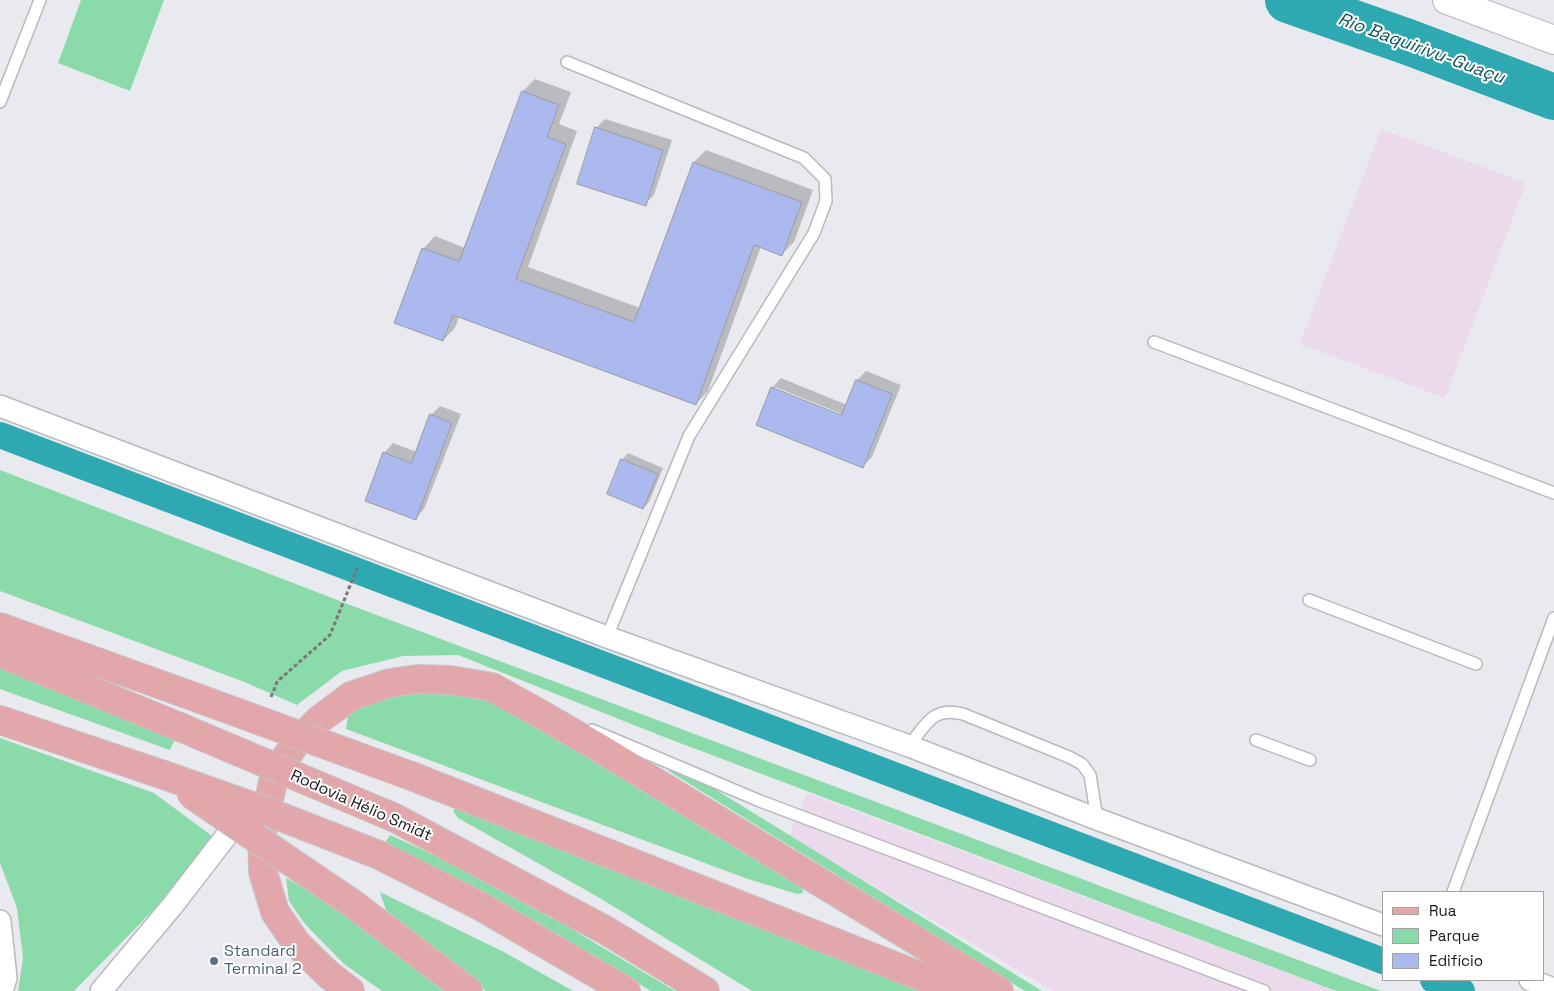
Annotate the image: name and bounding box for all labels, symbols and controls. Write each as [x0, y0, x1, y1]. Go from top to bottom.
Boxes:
water label: Rio Baquirivu-Guaçu [1335, 9, 1507, 89]
street label: Rodovia Hélio Smidt [287, 766, 435, 846]
legend [1382, 891, 1544, 981]
text: Rua [1429, 901, 1456, 920]
text: Parque [1429, 926, 1480, 945]
place label: Standard Terminal 2 [224, 942, 302, 980]
text: Edifício [1429, 951, 1483, 970]
marker: Standard Terminal 2 [208, 955, 220, 967]

